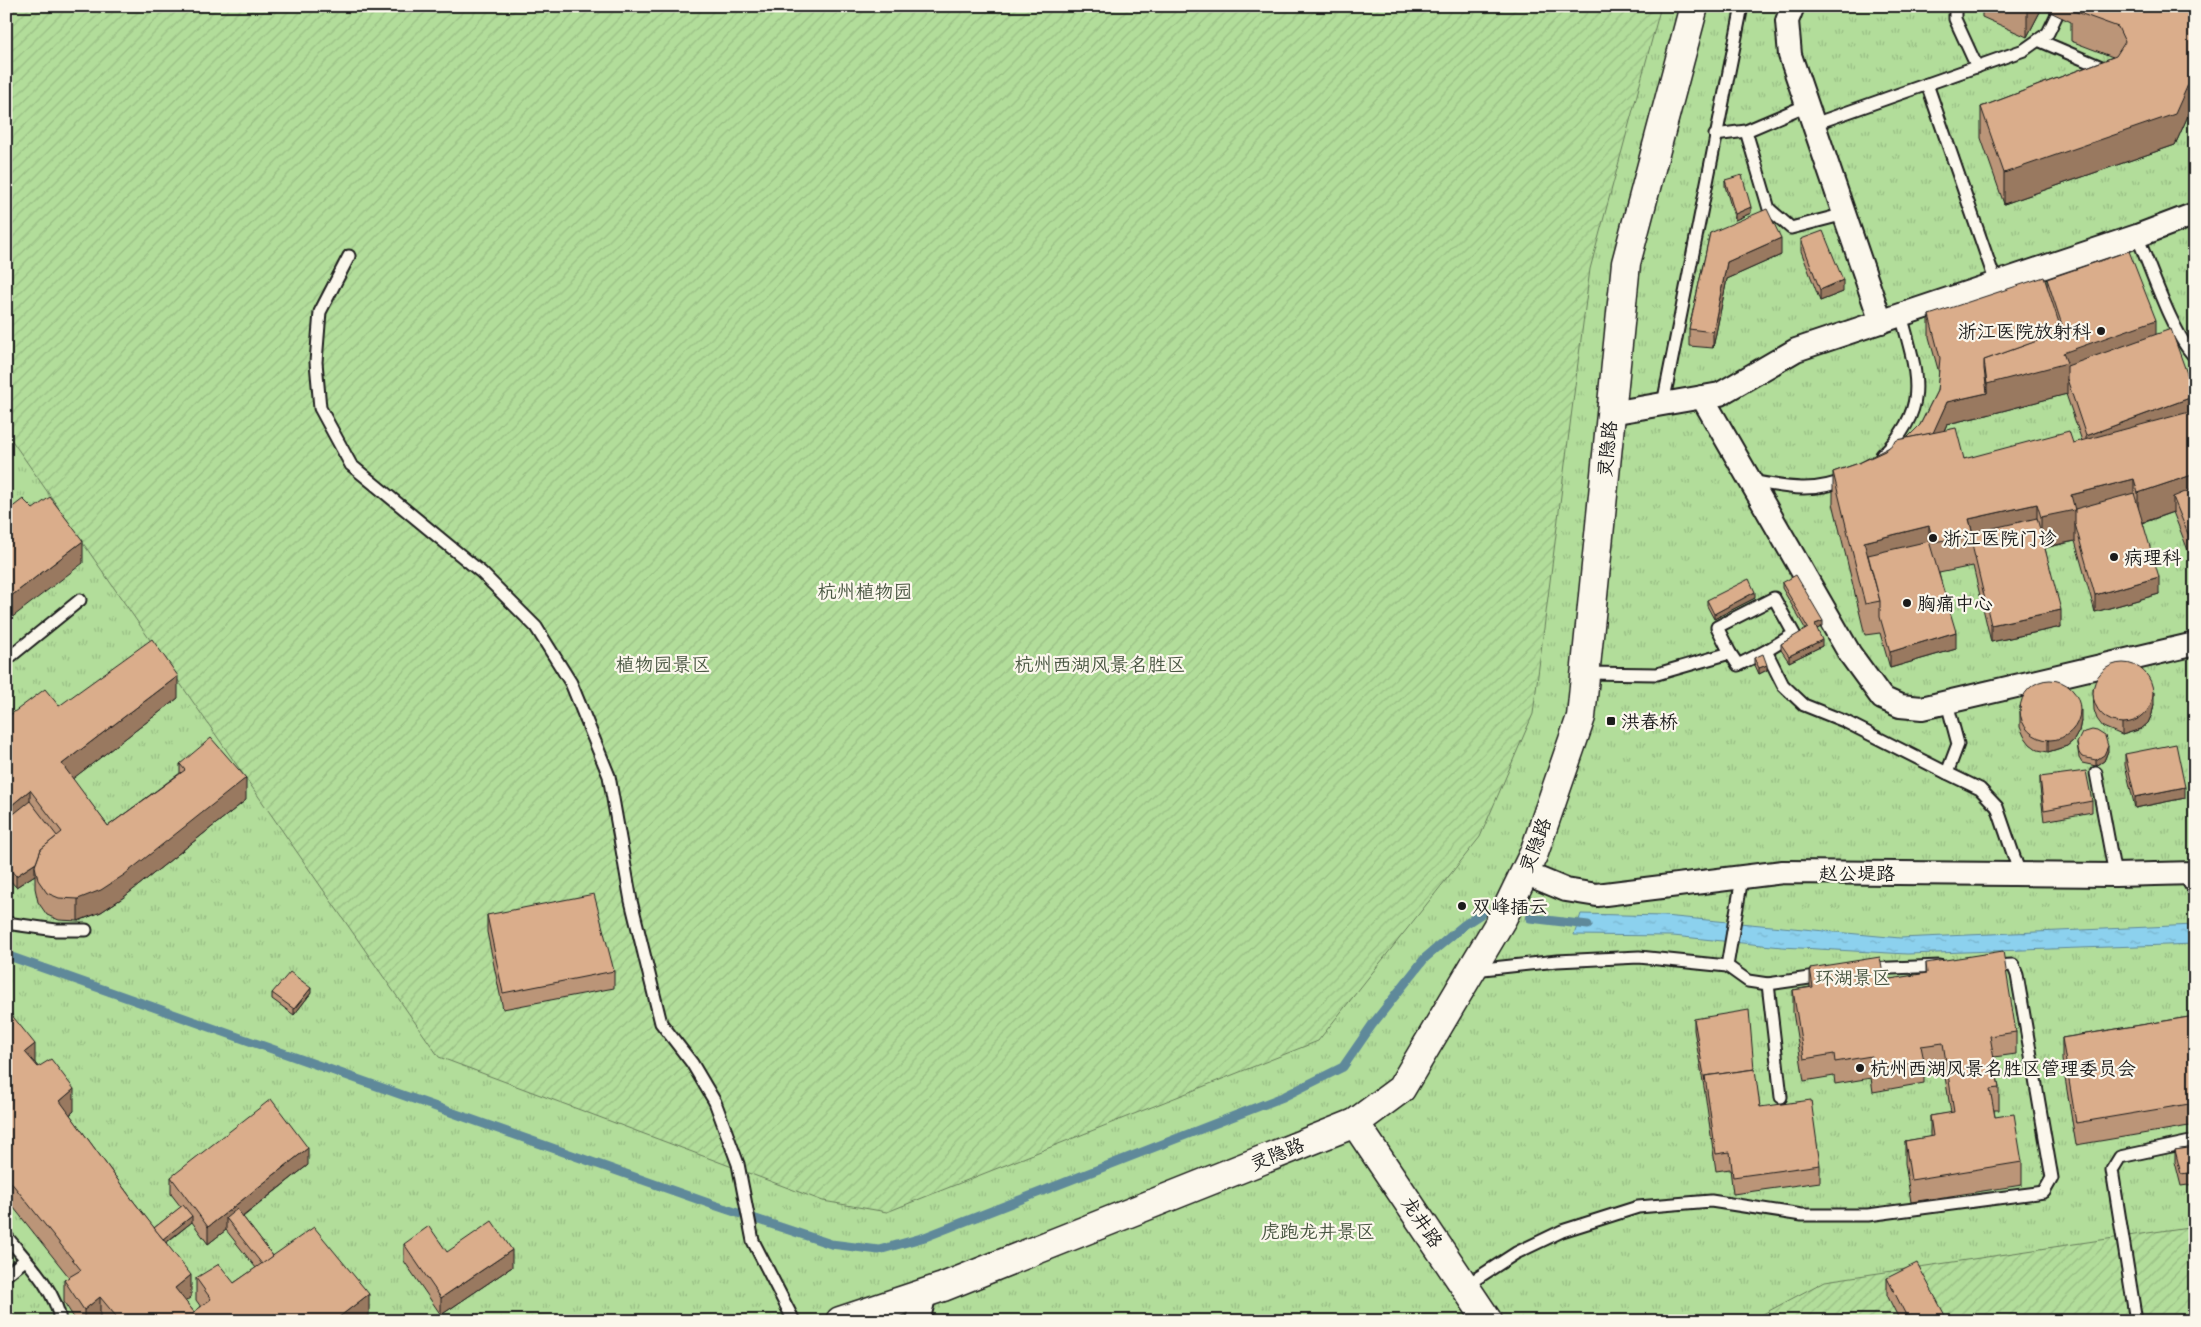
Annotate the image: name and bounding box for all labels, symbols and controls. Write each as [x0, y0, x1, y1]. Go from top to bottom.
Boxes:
place label: 浙江医院放射科 [1958, 319, 2092, 344]
marker: 浙江医院放射科 [2095, 325, 2107, 337]
street label: 灵隐路 [1592, 419, 1622, 479]
place label: 浙江医院门诊 [1943, 526, 2057, 551]
marker: 浙江医院门诊 [1927, 532, 1939, 544]
place label: 病理科 [2124, 545, 2182, 570]
marker: 病理科 [2108, 551, 2120, 563]
park label: 杭州植物园 [817, 579, 913, 604]
place label: 胸痛中心 [1917, 591, 1993, 616]
marker: 胸痛中心 [1901, 597, 1913, 609]
park label: 植物园景区 [615, 652, 711, 677]
park label: 杭州西湖风景名胜区 [1014, 652, 1186, 677]
place label: 洪春桥 [1621, 709, 1678, 734]
marker: 洪春桥 [1605, 715, 1617, 727]
street label: 灵隐路 [1513, 814, 1557, 876]
street label: 赵公堤路 [1819, 861, 1895, 886]
place label: 双峰插云 [1472, 894, 1548, 919]
marker: 双峰插云 [1456, 900, 1468, 912]
park label: 环湖景区 [1815, 965, 1891, 990]
place label: 杭州西湖风景名胜区管理委员会 [1870, 1056, 2136, 1081]
marker: 杭州西湖风景名胜区管理委员会 [1854, 1062, 1866, 1074]
street label: 灵隐路 [1246, 1132, 1308, 1176]
street label: 龙井路 [1396, 1191, 1448, 1253]
park label: 虎跑龙井景区 [1261, 1219, 1375, 1244]

